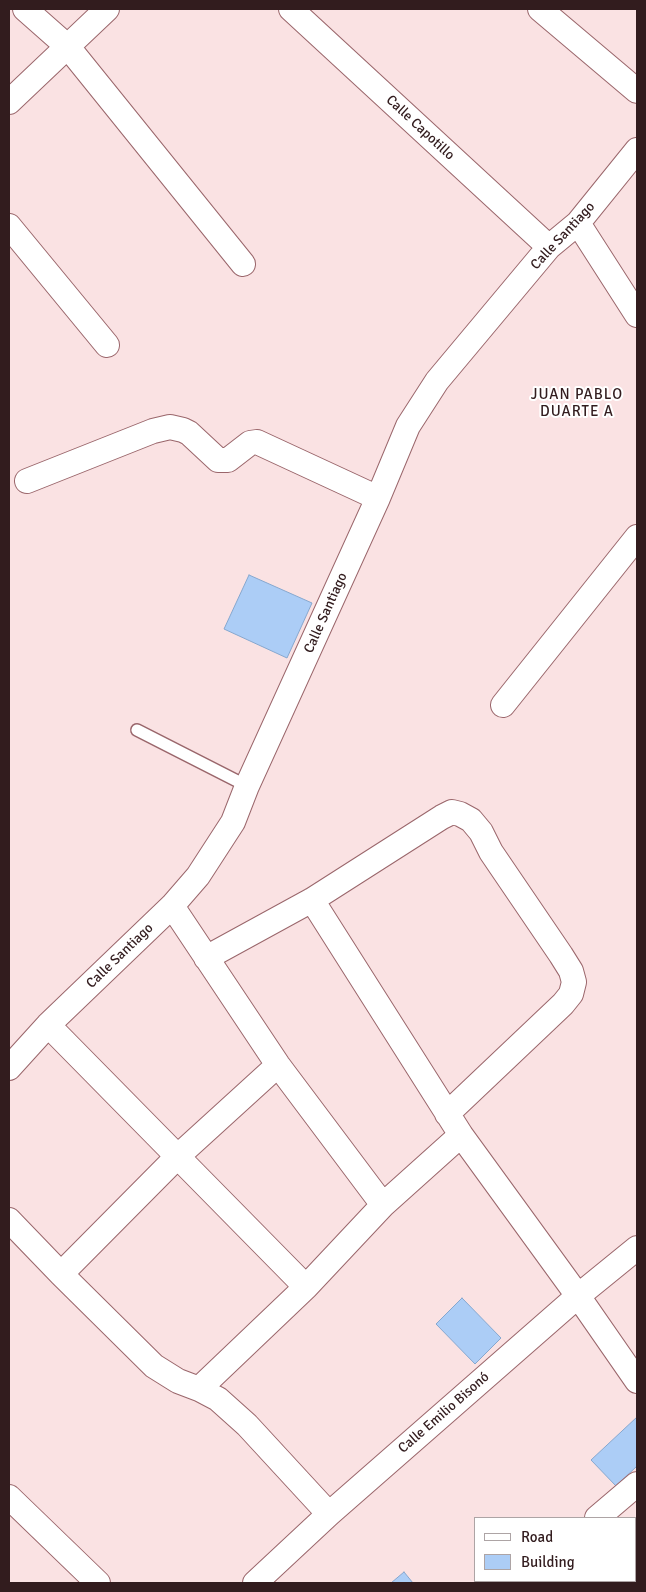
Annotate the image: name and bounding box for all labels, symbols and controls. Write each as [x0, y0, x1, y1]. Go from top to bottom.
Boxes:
street label: Calle Capotillo [382, 92, 458, 164]
street label: Calle Santiago [527, 199, 599, 273]
district label: JUAN PABLO DUARTE A [530, 386, 624, 421]
street label: Calle Santiago [301, 570, 351, 656]
street label: Calle Santiago [83, 920, 157, 992]
street label: Calle Emilio Bisonó [395, 1369, 493, 1457]
legend [473, 1517, 636, 1582]
text: Road [521, 1528, 553, 1546]
text: Building [521, 1553, 575, 1571]

